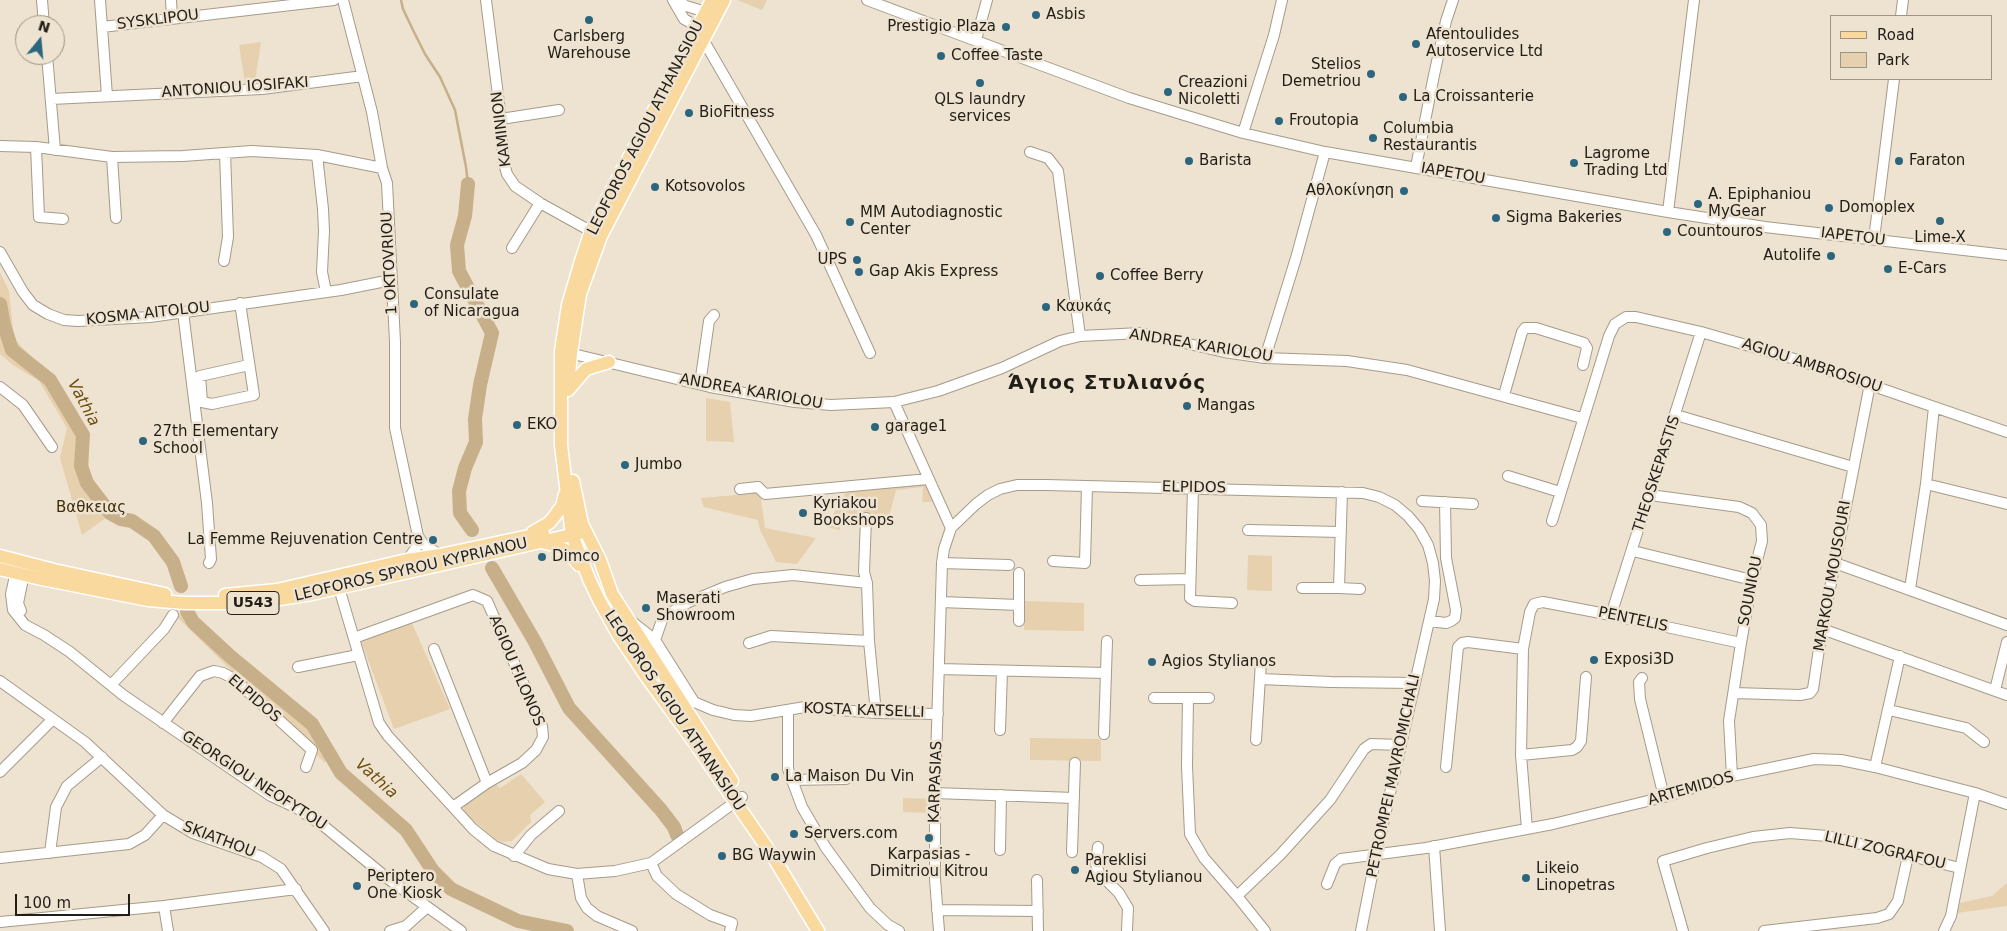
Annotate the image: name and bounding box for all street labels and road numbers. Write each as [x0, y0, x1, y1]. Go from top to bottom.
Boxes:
street label: SYSKLIPOU [116, 6, 200, 34]
street label: LEOFOROS AGIOU ATHANASIOU [584, 18, 708, 238]
street label: ANTONIOU IOSIFAKI [161, 74, 309, 102]
street label: KAMINION [488, 90, 516, 168]
street label: IAPETOU [1419, 159, 1487, 189]
street label: 1 OKTOVRIOU [378, 211, 402, 315]
street label: IAPETOU [1820, 224, 1886, 250]
street label: KOSMA AITOLOU [85, 299, 211, 329]
street label: ANDREA KARIOLOU [1128, 326, 1274, 366]
street label: AGIOU AMBROSIOU [1740, 335, 1884, 397]
street label: ANDREA KARIOLOU [678, 371, 824, 413]
street label: THEOSKEPASTIS [1630, 413, 1684, 535]
street label: ELPIDOS [1162, 478, 1226, 498]
street label: MARKOU MOUSOURI [1811, 499, 1855, 653]
street label: LEOFOROS SPYROU KYPRIANOU [293, 534, 529, 606]
street label: SOUNIOU [1735, 555, 1767, 627]
road number: U543 [227, 592, 279, 614]
street label: PENTELIS [1597, 604, 1669, 636]
street label: LEOFOROS AGIOU ATHANASIOU [600, 607, 748, 815]
street label: AGIOU FILONOS [485, 613, 547, 729]
street label: ELPIDOS [224, 671, 284, 727]
street label: PETROMPEI MAVROMICHALI [1364, 673, 1424, 879]
street label: KOSTA KATSELLI [803, 700, 925, 722]
street label: GEORGIOU NEOFYTOU [178, 727, 330, 835]
street label: KARPASIAS [926, 741, 946, 823]
street label: ARTEMIDOS [1646, 768, 1736, 810]
street label: SKIATHOU [180, 818, 258, 862]
street label: LILLI ZOGRAFOU [1823, 828, 1947, 874]

